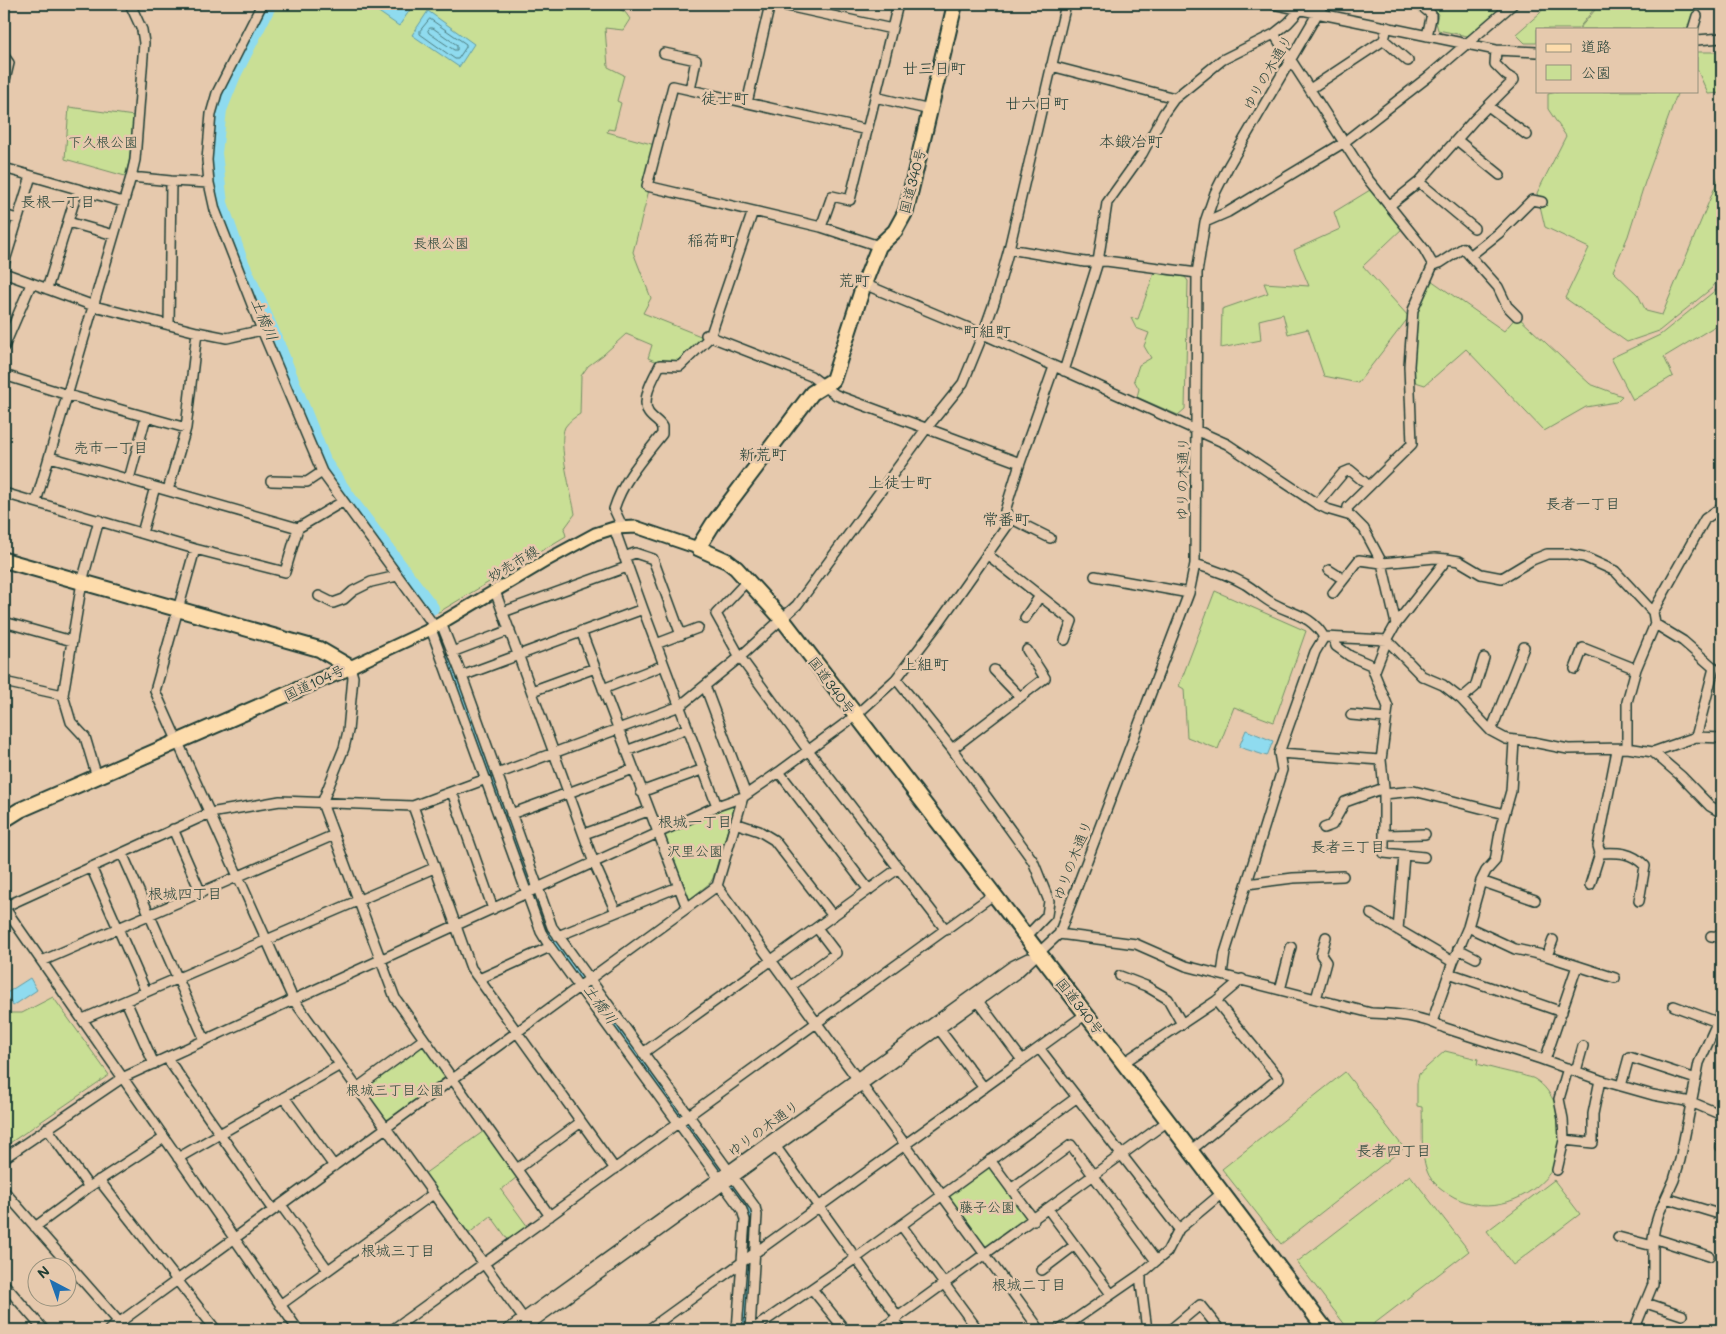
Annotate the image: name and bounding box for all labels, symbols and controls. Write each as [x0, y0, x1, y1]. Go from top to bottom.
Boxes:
legend [1536, 28, 1698, 92]
street label: ゆりの木通り [1238, 31, 1296, 113]
text: 道路 [1581, 36, 1611, 56]
district label: 廿三日町 [902, 57, 966, 78]
text: 公園 [1581, 62, 1611, 82]
district label: 徒士町 [701, 87, 749, 108]
district label: 廿六日町 [1005, 92, 1069, 113]
district label: 本鍛冶町 [1099, 130, 1163, 151]
park label: 下久根公園 [68, 132, 138, 151]
street label: 国道340号 [894, 146, 930, 216]
district label: 長根一丁目 [20, 191, 96, 211]
district label: 稲荷町 [687, 229, 735, 250]
park label: 長根公園 [413, 233, 469, 252]
district label: 荒町 [838, 269, 870, 290]
water label: 土橋川 [247, 294, 283, 344]
district label: 町組町 [963, 320, 1011, 341]
district label: 売市一丁目 [73, 437, 149, 457]
street label: ゆりの木通り [1172, 437, 1192, 521]
district label: 新荒町 [739, 443, 787, 464]
district label: 上徒士町 [868, 471, 932, 492]
district label: 長者一丁目 [1545, 493, 1621, 513]
district label: 常番町 [982, 508, 1030, 529]
street label: 妙売市線 [484, 540, 542, 586]
street label: 国道340号 [804, 653, 860, 717]
district label: 上組町 [901, 653, 949, 674]
street label: 国道104号 [280, 660, 348, 704]
district label: 根城一丁目 [657, 811, 733, 831]
street label: ゆりの木通り [1048, 817, 1096, 903]
district label: 長者三丁目 [1310, 836, 1386, 856]
park label: 沢里公園 [667, 841, 723, 860]
district label: 根城四丁目 [147, 883, 223, 903]
street label: 国道340号 [1052, 974, 1108, 1038]
water label: 土橋川 [580, 980, 622, 1028]
park label: 根城三丁目公園 [346, 1080, 444, 1099]
street label: ゆりの木通り [723, 1096, 803, 1160]
district label: 長者四丁目 [1356, 1140, 1432, 1160]
park label: 藤子公園 [959, 1197, 1015, 1216]
district label: 根城三丁目 [360, 1240, 436, 1260]
north arrow [28, 1256, 78, 1306]
text: N [33, 1261, 53, 1282]
district label: 根城二丁目 [991, 1274, 1067, 1294]

